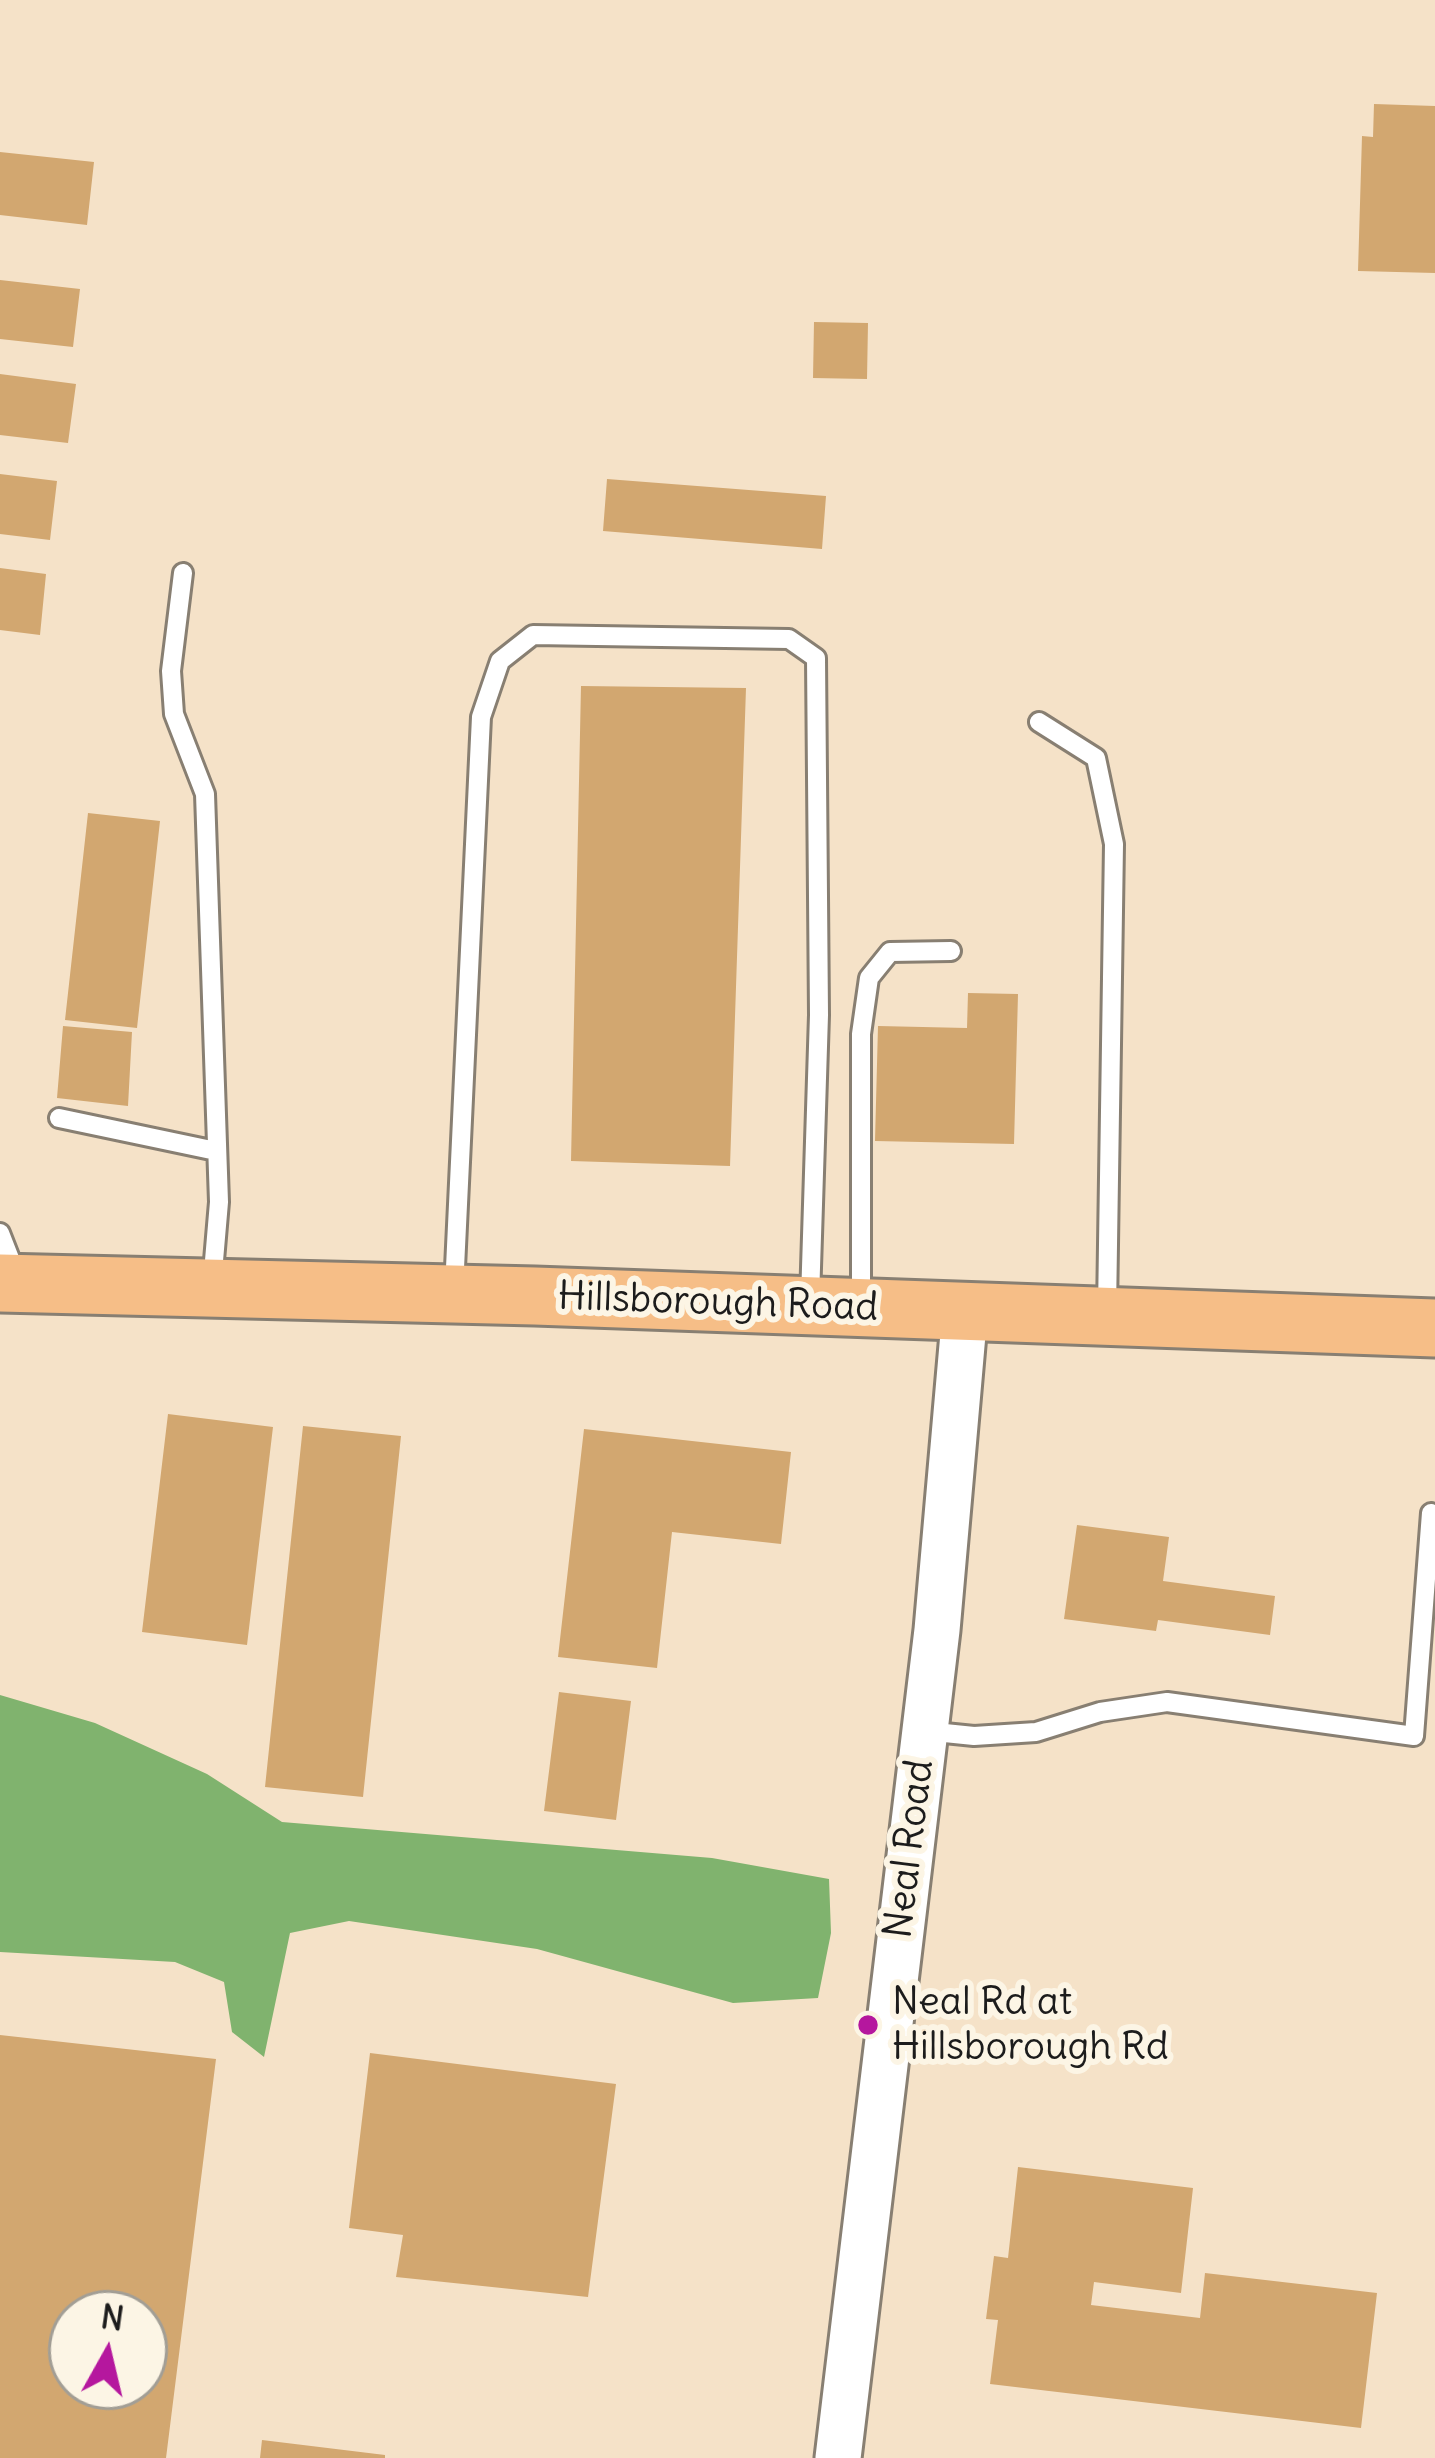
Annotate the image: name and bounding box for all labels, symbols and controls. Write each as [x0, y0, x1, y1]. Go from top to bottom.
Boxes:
street label: Hillsborough Road [557, 1274, 879, 1332]
street label: Neal Road [876, 1757, 944, 1941]
place label: Neal Rd at Hillsborough Rd [892, 1980, 1169, 2071]
marker: Neal Rd at Hillsborough Rd [855, 2012, 881, 2038]
north arrow [48, 2290, 168, 2410]
text: N [98, 2295, 127, 2340]

